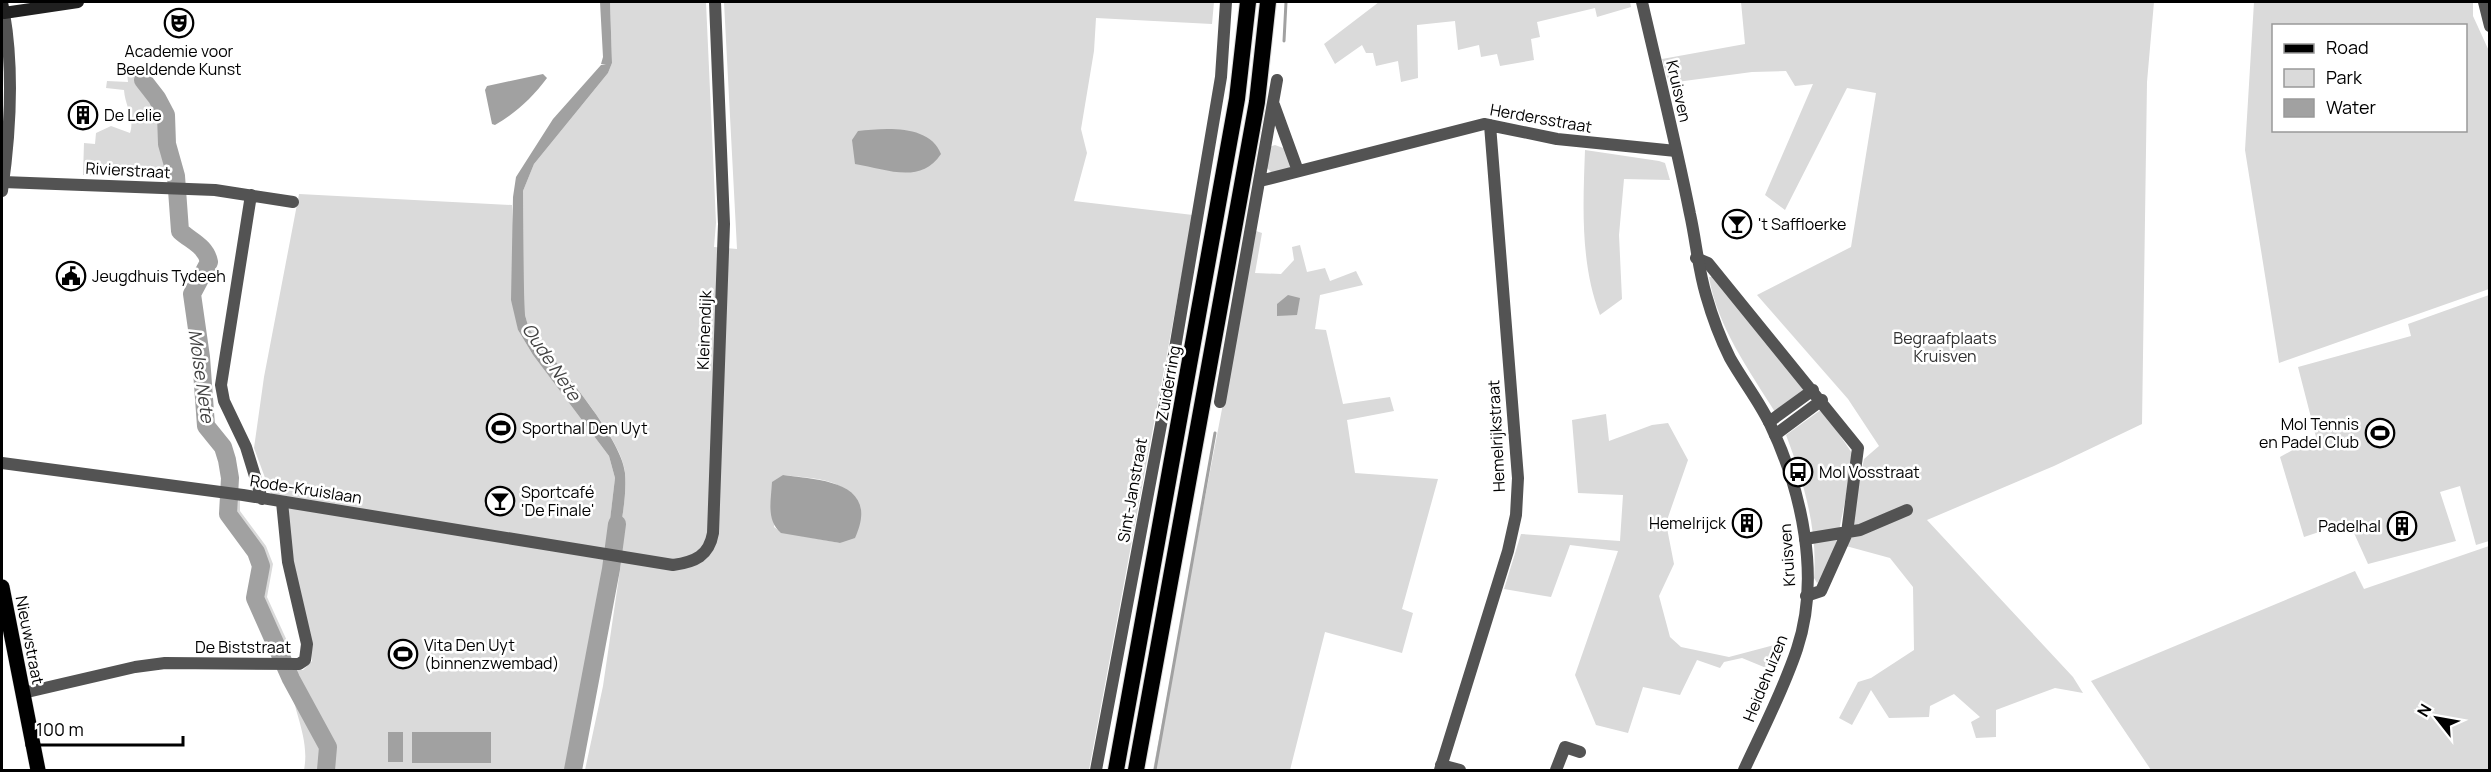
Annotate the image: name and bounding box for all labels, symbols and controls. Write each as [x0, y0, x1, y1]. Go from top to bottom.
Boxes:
theatre icon: Academie voor Beeldende Kunst [163, 7, 195, 39]
legend [2272, 24, 2467, 132]
text: Road [2326, 35, 2369, 59]
place label: Academie voor Beeldende Kunst [116, 40, 242, 80]
street label: Kruisven [1661, 58, 1697, 124]
text: Park [2326, 65, 2363, 89]
text: Water [2326, 95, 2376, 119]
street label: Herdersstraat [1488, 98, 1594, 138]
building icon: De Lelie [67, 99, 99, 131]
place label: De Lelie [104, 104, 162, 126]
street label: Rivierstraat [85, 157, 171, 183]
bar icon: 't Saffloerke [1721, 208, 1753, 240]
place label: 't Saffloerke [1758, 213, 1846, 235]
public building icon: Jeugdhuis Tydeeh [55, 260, 87, 292]
place label: Jeugdhuis Tydeeh [92, 265, 226, 287]
street label: Kleinendijk [692, 289, 716, 370]
water label: Oude Nete [517, 318, 587, 406]
park label: Begraafplaats Kruisven [1893, 327, 1997, 367]
water label: Molse Nete [184, 328, 221, 425]
street label: Zuiderring [1151, 344, 1185, 422]
street label: Hemelrijkstraat [1482, 379, 1510, 493]
sports icon: Sporthal Den Uyt [485, 412, 517, 444]
place label: Mol Tennis en Padel Club [2259, 413, 2359, 453]
place label: Sporthal Den Uyt [522, 417, 648, 439]
sports icon: Mol Tennis en Padel Club [2364, 417, 2396, 449]
street label: Sint-Janstraat [1112, 436, 1152, 544]
bus stop icon: Mol Vosstraat [1782, 456, 1814, 488]
place label: Mol Vosstraat [1819, 461, 1920, 483]
street label: Rode-Kruislaan [248, 469, 364, 509]
place label: Sportcafé 'De Finale' [521, 481, 594, 521]
bar icon: Sportcafé 'De Finale' [484, 485, 516, 517]
building icon: Hemelrijck [1731, 507, 1763, 539]
building icon: Padelhal [2386, 510, 2418, 542]
place label: Hemelrijck [1649, 512, 1727, 534]
place label: Padelhal [2318, 515, 2381, 537]
street label: Kruisven [1774, 523, 1800, 587]
street label: Nieuwstraat [11, 594, 49, 686]
street label: Heidehuizen [1738, 631, 1792, 725]
place label: Vita Den Uyt (binnenzwembad) [424, 634, 559, 674]
street label: De Biststraat [195, 636, 291, 658]
sports icon: Vita Den Uyt (binnenzwembad) [387, 638, 419, 670]
north arrow [2407, 688, 2467, 748]
text: N [2412, 700, 2437, 721]
scale bar [27, 709, 183, 747]
text: 100 m [36, 717, 84, 741]

